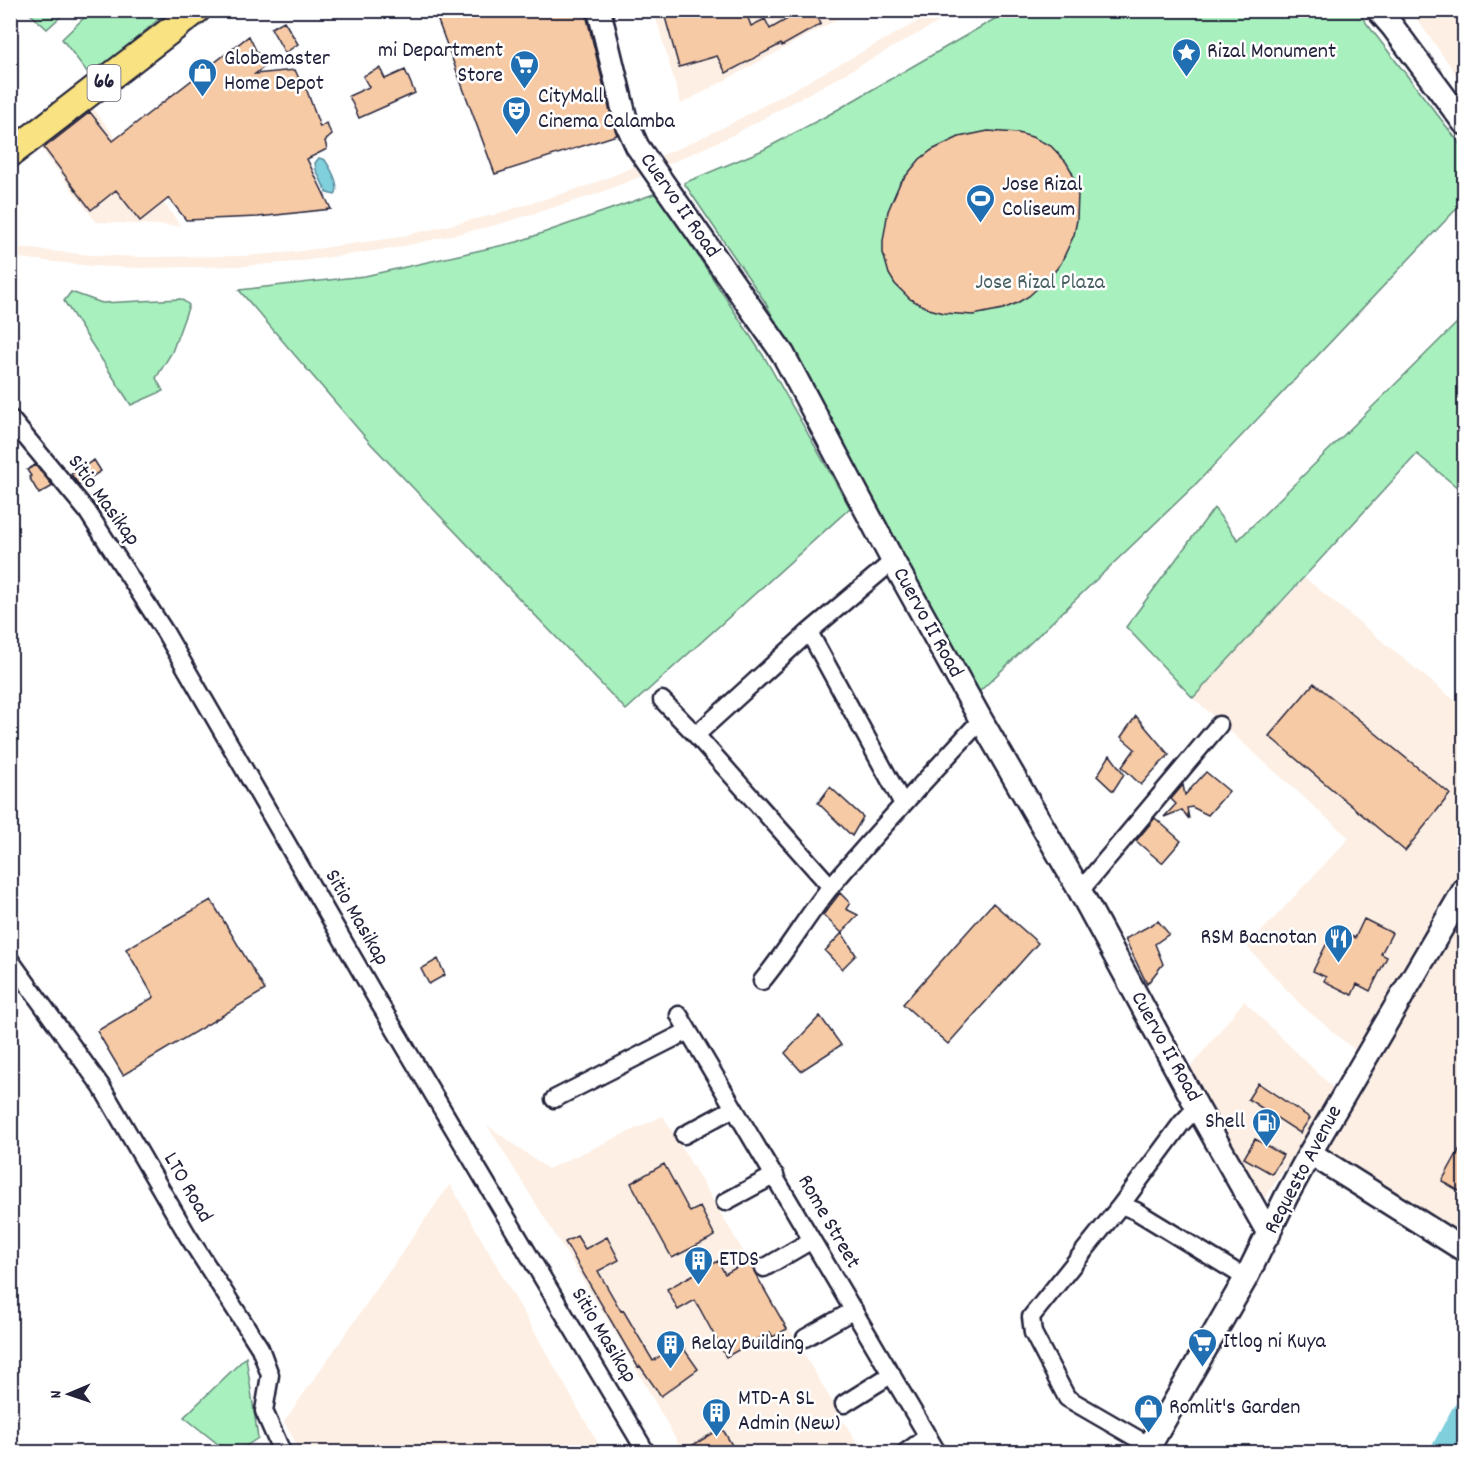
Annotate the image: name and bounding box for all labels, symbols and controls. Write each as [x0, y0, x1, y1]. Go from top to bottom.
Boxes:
place label: mi Department Store [378, 36, 503, 92]
place icon: Rizal Monument [1170, 36, 1202, 78]
place label: Rizal Monument [1207, 37, 1336, 68]
place label: Globemaster Home Depot [224, 44, 331, 100]
supermarket icon: mi Department Store [508, 48, 540, 90]
shop icon: Globemaster Home Depot [187, 56, 219, 98]
road number: 66 [88, 65, 120, 101]
place label: CityMall Cinema Calamba [538, 82, 676, 138]
theatre icon: CityMall Cinema Calamba [501, 94, 533, 136]
street label: Cuervo II Road [631, 147, 727, 265]
place label: Jose Rizal Coliseum [1002, 170, 1082, 226]
sports icon: Jose Rizal Coliseum [965, 182, 997, 224]
park label: Jose Rizal Plaza [975, 268, 1106, 299]
street label: Sitio Masikap [59, 449, 147, 553]
street label: Cuervo II Road [884, 562, 970, 684]
street label: Sitio Masikap [316, 864, 396, 972]
restaurant icon: RSM Bacnotan [1322, 922, 1354, 964]
place label: RSM Bacnotan [1201, 923, 1317, 954]
street label: Cuervo II Road [1122, 986, 1208, 1108]
street label: Requesto Avenue [1257, 1100, 1351, 1240]
fuel station icon: Shell [1250, 1106, 1282, 1148]
place label: Shell [1205, 1107, 1245, 1138]
street label: LTO Road [154, 1147, 220, 1229]
street label: Rome Street [789, 1169, 867, 1275]
building icon: ETDS [682, 1244, 714, 1286]
place label: ETDS [719, 1245, 759, 1276]
street label: Sitio Masikap [562, 1282, 644, 1390]
supermarket icon: Itlog ni Kuya [1186, 1326, 1218, 1368]
place label: Itlog ni Kuya [1223, 1327, 1326, 1358]
building icon: Relay Building [654, 1328, 686, 1370]
place label: Relay Building [691, 1329, 804, 1360]
north arrow [39, 1364, 99, 1424]
place label: MTD-A SL Admin (New) [738, 1384, 840, 1440]
text: N [45, 1390, 68, 1399]
shop icon: Romlit's Garden [1132, 1392, 1164, 1434]
place label: Romlit's Garden [1169, 1393, 1300, 1424]
building icon: MTD-A SL Admin (New) [701, 1396, 733, 1438]

